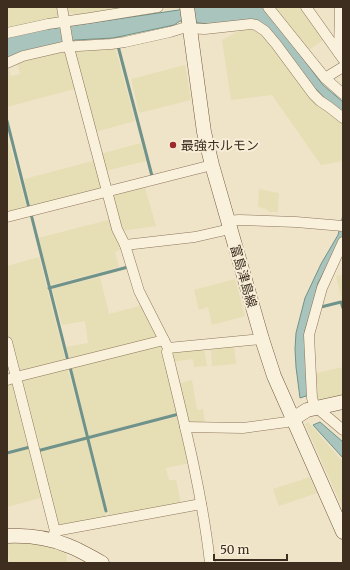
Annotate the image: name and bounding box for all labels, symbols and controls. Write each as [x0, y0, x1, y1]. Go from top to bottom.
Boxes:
place label: 最強ホルモン [181, 137, 259, 154]
marker: 最強ホルモン [168, 140, 178, 150]
street label: 富島津島線 [226, 243, 261, 310]
scale bar [214, 536, 287, 562]
text: 50 m [220, 542, 249, 557]

